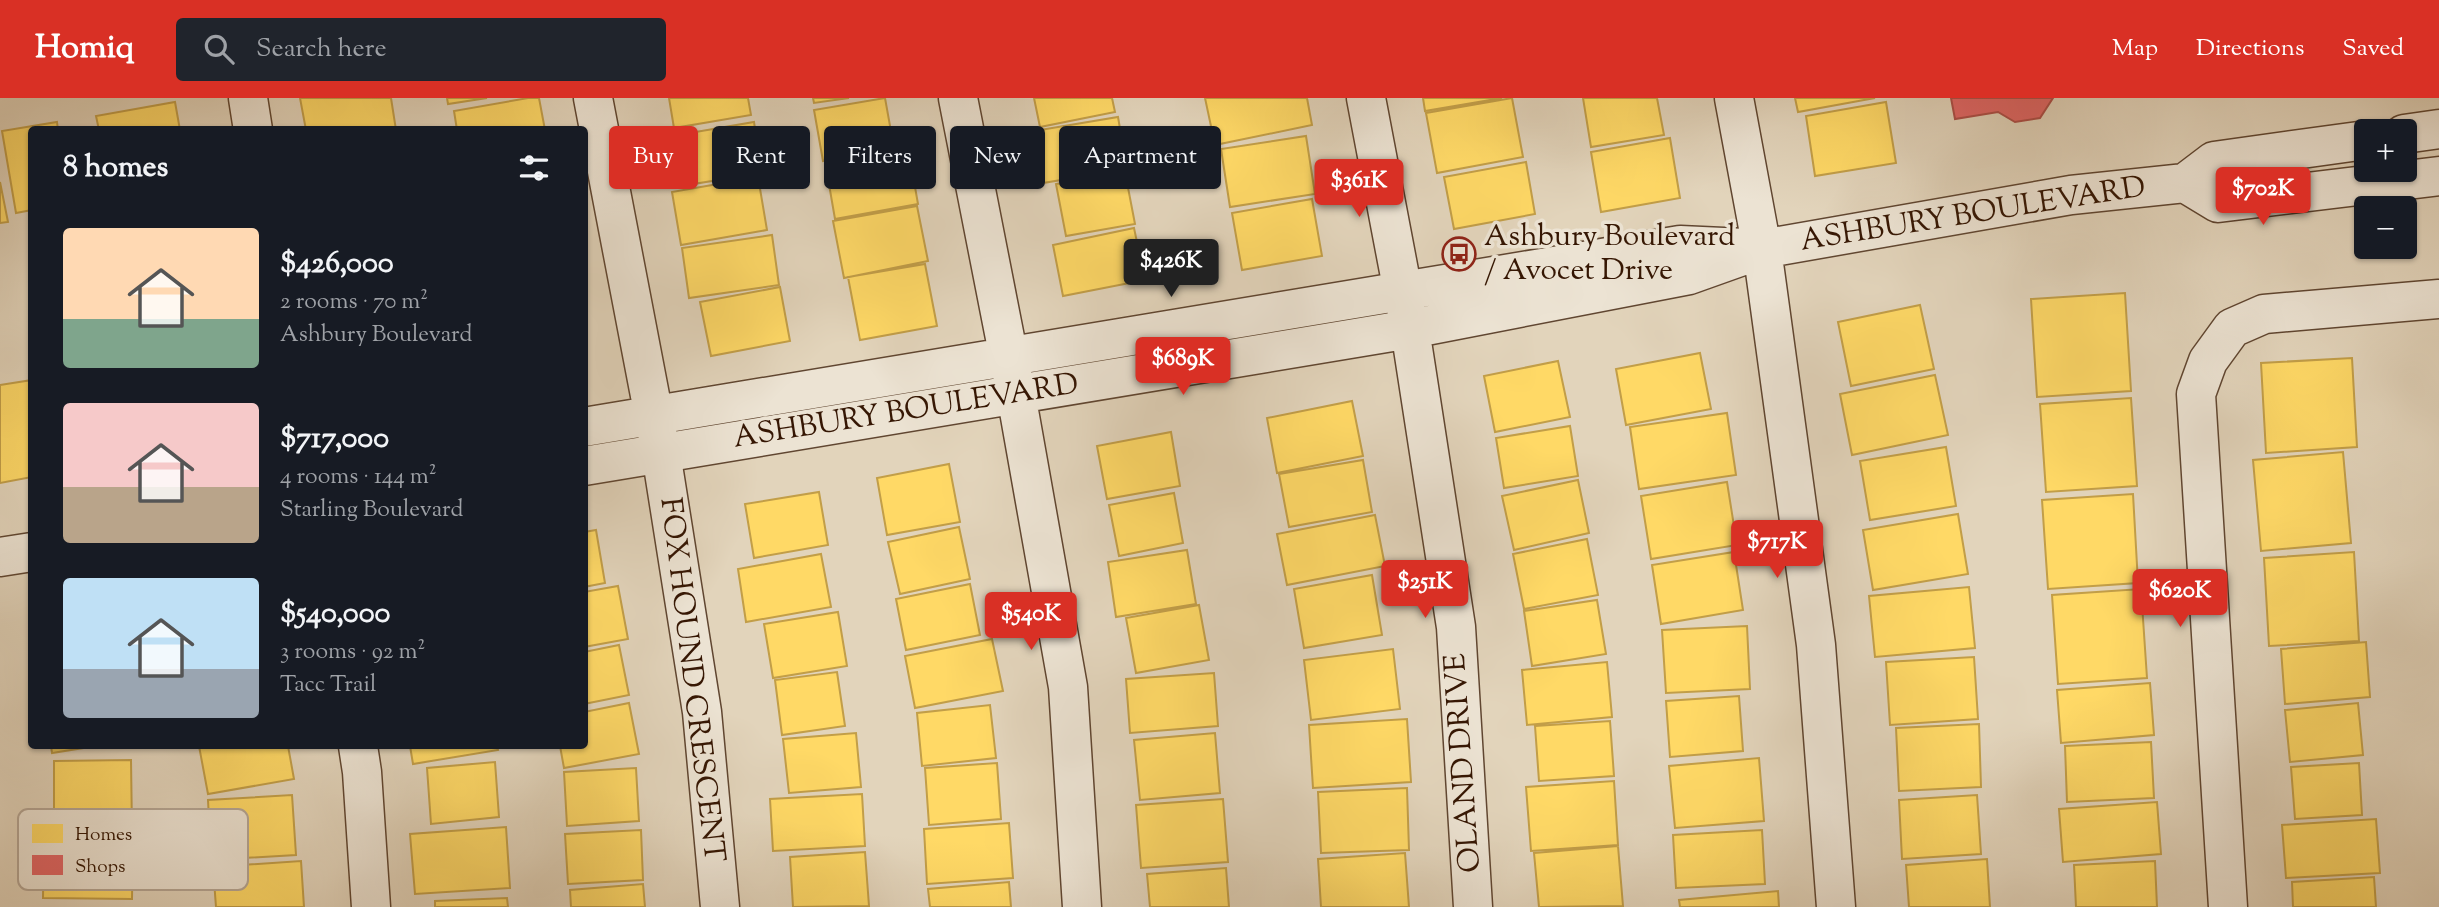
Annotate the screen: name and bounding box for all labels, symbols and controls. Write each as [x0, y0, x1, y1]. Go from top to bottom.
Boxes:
search box [176, 18, 666, 81]
text: Homiq [35, 25, 134, 73]
icon: search [200, 30, 238, 68]
text: Search here [256, 31, 387, 68]
text: Map [2112, 32, 2158, 66]
text: Directions [2196, 32, 2304, 66]
text: Saved [2342, 32, 2404, 66]
map controls [2354, 119, 2417, 259]
button: + [2354, 119, 2417, 182]
chip: Buy [609, 126, 698, 189]
chip: Rent [712, 126, 810, 189]
chip: Filters [824, 126, 936, 189]
chip: New [950, 126, 1045, 189]
chip: Apartment [1059, 126, 1221, 189]
text: 8 homes [63, 147, 168, 190]
icon: filters [515, 149, 553, 187]
pin: $361K [1310, 159, 1408, 219]
text: $361K [1330, 165, 1388, 198]
street label: ASHBURY BOULEVARD [1797, 166, 2149, 264]
pin: $702K [2214, 167, 2312, 227]
text: $702K [2232, 173, 2294, 206]
button: − [2354, 196, 2417, 259]
place label: Ashbury Boulevard / Avocet Drive [1484, 216, 1735, 293]
bus stop icon: Ashbury Boulevard / Avocet Drive [1440, 235, 1478, 273]
pin: $426K [1122, 240, 1220, 299]
text: $426,000 [280, 243, 394, 286]
text: $426K [1140, 245, 1202, 278]
icon: home [119, 256, 203, 340]
text: 2 rooms · 70 m² [280, 286, 428, 319]
text: Ashbury Boulevard [280, 319, 473, 352]
pin: $689K [1134, 338, 1232, 397]
text: $689K [1151, 343, 1215, 376]
street label: ASHBURY BOULEVARD [730, 363, 1082, 461]
text: $717,000 [280, 418, 389, 461]
icon: home [119, 431, 203, 515]
text: 4 rooms · 144 m² [280, 461, 437, 494]
text: Starling Boulevard [280, 494, 464, 527]
street label: FOX HOUND CRESCENT [647, 495, 735, 865]
pin: $717K [1728, 520, 1826, 580]
text: $717K [1747, 526, 1807, 559]
pin: $251K [1376, 560, 1474, 620]
text: $251K [1397, 566, 1453, 599]
pin: $620K [2131, 570, 2229, 629]
text: $620K [2148, 575, 2212, 608]
pin: $540K [982, 592, 1080, 652]
text: $540,000 [280, 593, 390, 636]
text: $540K [1001, 598, 1061, 631]
icon: home [119, 606, 203, 690]
text: 3 rooms · 92 m² [280, 636, 425, 669]
street label: OLAND DRIVE [1435, 652, 1493, 874]
text: Tacc Trail [280, 669, 376, 702]
legend [18, 809, 248, 890]
text: Homes [75, 822, 132, 849]
text: Shops [75, 854, 126, 881]

